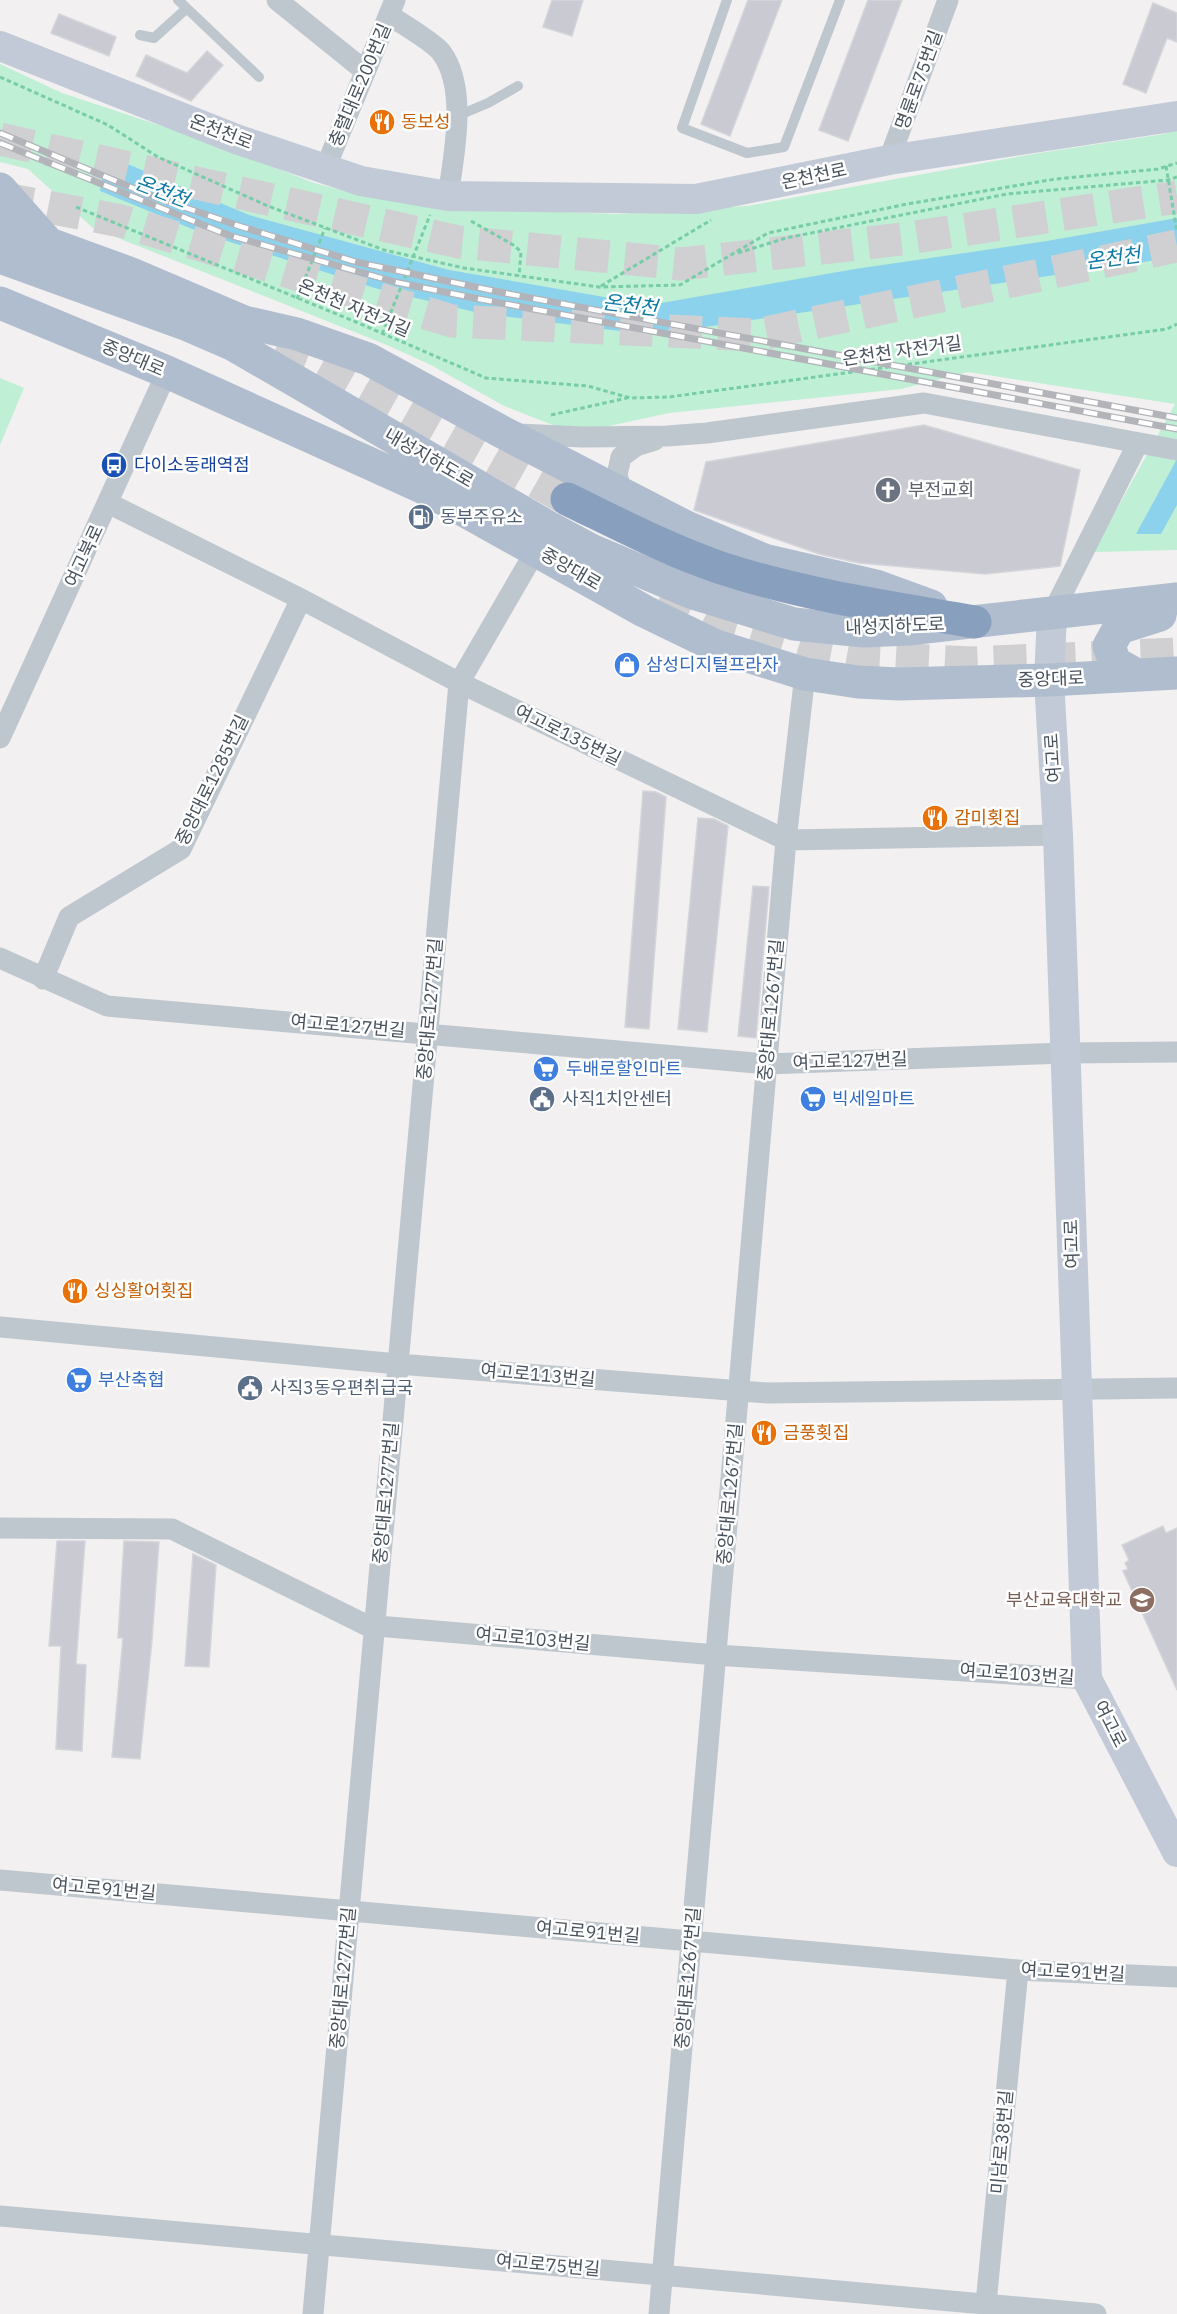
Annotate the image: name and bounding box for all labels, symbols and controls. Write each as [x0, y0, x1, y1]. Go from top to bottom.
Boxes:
street label: 충렬대로200번길 [323, 20, 396, 150]
street label: 명륜로75번길 [890, 27, 947, 133]
restaurant icon: 동보성 [367, 107, 397, 137]
street label: 온천천로 [186, 109, 256, 154]
place label: 동보성 [401, 110, 451, 133]
street label: 온천천로 [779, 157, 849, 194]
water label: 온천천 [132, 168, 195, 214]
water label: 온천천 [1084, 240, 1145, 275]
street label: 온천천 자전거길 [294, 273, 414, 342]
water label: 온천천 [601, 288, 662, 322]
street label: 온천천 자전거길 [841, 331, 963, 370]
street label: 중앙대로 [98, 334, 168, 381]
street label: 내성지하도로 [380, 423, 478, 492]
bus stop icon: 다이소동래역점 [99, 450, 129, 480]
place label: 다이소동래역점 [134, 453, 250, 476]
church icon: 부전교회 [873, 475, 903, 505]
place label: 부전교회 [908, 478, 974, 501]
fuel station icon: 동부주유소 [406, 502, 436, 532]
place label: 동부주유소 [440, 505, 523, 528]
street label: 여고북로 [59, 521, 108, 591]
street label: 중앙대로 [537, 542, 606, 595]
street label: 내성지하도로 [845, 612, 945, 639]
shop icon: 삼성디지털프라자 [612, 650, 642, 680]
place label: 삼성디지털프라자 [646, 653, 779, 676]
street label: 중앙대로 [1017, 666, 1084, 691]
street label: 여고로135번길 [511, 699, 625, 770]
street label: 중앙대로1285번길 [170, 711, 253, 849]
street label: 여고로 [1039, 732, 1066, 784]
restaurant icon: 감미횟집 [920, 803, 950, 833]
place label: 감미횟집 [954, 806, 1020, 829]
street label: 중앙대로1277번길 [412, 937, 447, 1081]
street label: 중앙대로1267번길 [753, 938, 788, 1082]
street label: 여고로127번길 [290, 1009, 406, 1042]
street label: 여고로127번길 [792, 1047, 908, 1074]
supermarket icon: 두배로할인마트 [531, 1054, 561, 1084]
place label: 두배로할인마트 [566, 1057, 682, 1080]
public building icon: 사직1치안센터 [527, 1084, 557, 1114]
supermarket icon: 빅세일마트 [798, 1084, 828, 1114]
place label: 사직1치안센터 [562, 1087, 672, 1110]
place label: 빅세일마트 [832, 1087, 915, 1110]
street label: 여고로 [1059, 1219, 1084, 1269]
restaurant icon: 싱싱활어횟집 [60, 1276, 90, 1306]
place label: 싱싱활어횟집 [94, 1279, 193, 1302]
street label: 여고로113번길 [480, 1358, 596, 1391]
supermarket icon: 부산축협 [64, 1365, 94, 1395]
place label: 부산축협 [98, 1368, 164, 1391]
public building icon: 사직3동우편취급국 [235, 1373, 265, 1403]
place label: 사직3동우편취급국 [270, 1376, 413, 1399]
restaurant icon: 금풍횟집 [749, 1418, 779, 1448]
street label: 중앙대로1277번길 [368, 1421, 403, 1565]
place label: 금풍횟집 [783, 1421, 849, 1444]
street label: 중앙대로1267번길 [712, 1422, 747, 1566]
school or university icon: 부산교육대학교 [1127, 1585, 1157, 1615]
place label: 부산교육대학교 [1006, 1588, 1122, 1611]
street label: 여고로103번길 [475, 1622, 591, 1655]
street label: 여고로103번길 [959, 1658, 1075, 1689]
street label: 여고로 [1089, 1696, 1132, 1751]
street label: 여고로91번길 [51, 1872, 157, 1905]
street label: 중앙대로1277번길 [325, 1906, 360, 2050]
street label: 중앙대로1267번길 [670, 1906, 705, 2050]
street label: 여고로91번길 [535, 1915, 641, 1948]
street label: 여고로91번길 [1020, 1957, 1126, 1986]
street label: 미남로38번길 [985, 2089, 1018, 2195]
street label: 여고로75번길 [495, 2248, 601, 2281]

